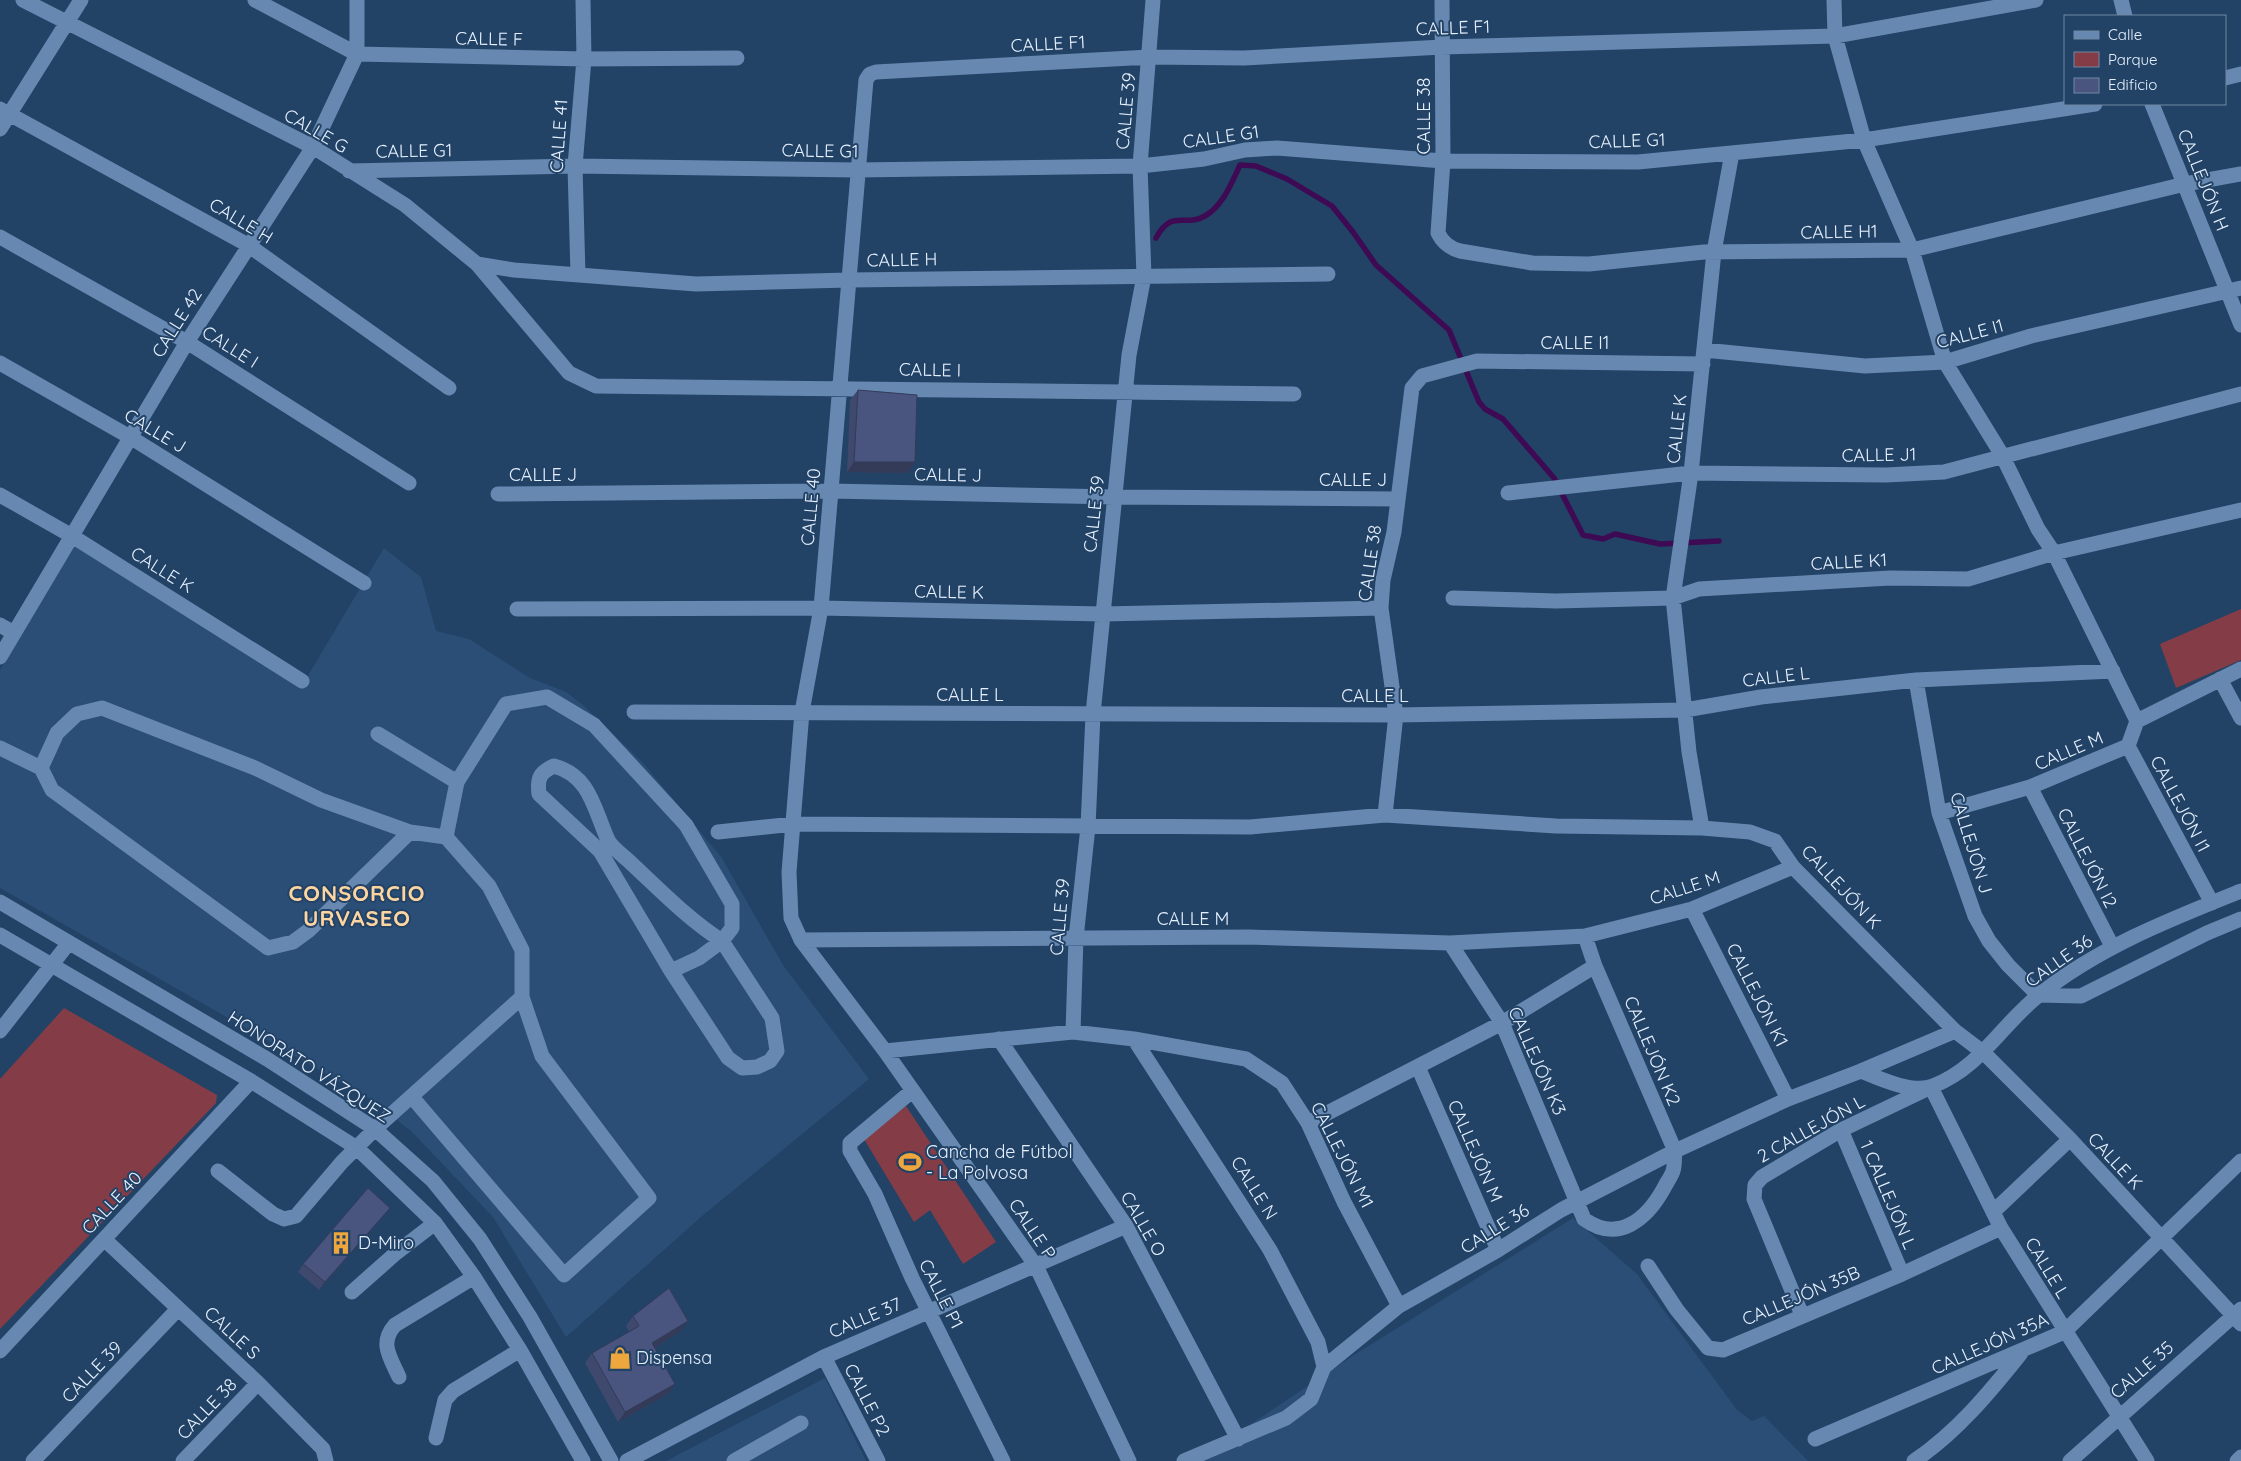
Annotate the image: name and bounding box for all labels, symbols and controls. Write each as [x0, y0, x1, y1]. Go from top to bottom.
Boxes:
street label: CALLE F1 [1415, 15, 1491, 40]
legend [2064, 15, 2226, 105]
text: Calle [2108, 25, 2142, 44]
street label: CALLE F [455, 26, 523, 51]
street label: CALLE F1 [1010, 30, 1086, 57]
text: Parque [2108, 50, 2158, 69]
street label: CALLE 39 [1111, 72, 1140, 150]
text: Edificio [2108, 75, 2157, 94]
street label: CALLE 38 [1412, 78, 1435, 154]
street label: CALLE 41 [544, 98, 573, 174]
street label: CALLE G [280, 103, 352, 158]
street label: CALLE G1 [1181, 120, 1261, 153]
street label: CALLEJÓN H [2173, 126, 2234, 234]
street label: CALLE G1 [1588, 128, 1666, 153]
street label: CALLE G1 [375, 138, 453, 163]
street label: CALLE G1 [781, 138, 859, 163]
street label: CALLE H [205, 193, 277, 249]
street label: CALLE H1 [1800, 219, 1878, 244]
street label: CALLE H [866, 247, 938, 272]
street label: CALLE 42 [146, 284, 207, 362]
street label: CALLE I1 [1934, 313, 2006, 354]
street label: CALLE I [198, 320, 263, 373]
street label: CALLE I1 [1541, 331, 1609, 354]
street label: CALLE I [899, 357, 961, 382]
street label: CALLE K [1661, 393, 1692, 465]
street label: CALLE J [120, 403, 190, 458]
street label: CALLE J1 [1841, 442, 1917, 467]
street label: CALLE J [914, 462, 982, 487]
street label: CALLE J [509, 463, 577, 486]
street label: CALLE 40 [796, 467, 825, 547]
street label: CALLE J [1319, 468, 1387, 491]
street label: CALLE 39 [1078, 474, 1109, 554]
street label: CALLE 38 [1353, 523, 1386, 603]
street label: CALLE K [127, 541, 198, 598]
street label: CALLE K1 [1810, 548, 1888, 575]
street label: CALLE K [914, 579, 984, 604]
street label: CALLE L [1741, 661, 1811, 692]
street label: CALLE L [936, 683, 1004, 706]
street label: CALLE L [1341, 684, 1409, 707]
street label: CALLE M [2031, 726, 2107, 775]
street label: CALLEJÓN I1 [2145, 752, 2215, 856]
street label: CALLEJÓN J [1945, 789, 1998, 896]
street label: CALLEJÓN I2 [2052, 804, 2122, 912]
street label: CALLEJÓN K [1797, 840, 1886, 934]
street label: CALLE M [1647, 865, 1723, 910]
street label: CALLE 39 [1045, 878, 1074, 956]
district label: CONSORCIO URVASEO [289, 879, 425, 932]
street label: CALLE M [1157, 907, 1229, 930]
street label: CALLE 36 [2021, 929, 2097, 992]
street label: CALLEJÓN K1 [1721, 939, 1793, 1051]
street label: CALLEJÓN K2 [1619, 993, 1686, 1109]
street label: CALLEJÓN K3 [1503, 1003, 1572, 1119]
street label: HONORATO VÁZQUEZ [224, 1005, 395, 1128]
street label: 2 CALLEJÓN L [1753, 1089, 1869, 1168]
street label: CALLEJÓN M [1443, 1096, 1508, 1206]
street label: CALLEJÓN M1 [1306, 1098, 1379, 1212]
street label: CALLE K [2083, 1127, 2148, 1194]
street label: 1 CALLEJÓN L [1855, 1137, 1922, 1253]
place label: Cancha de Fútbol - La Polvosa [926, 1140, 1073, 1184]
sports icon: Cancha de Fútbol - La Polvosa [897, 1149, 923, 1175]
street label: CALLE N [1226, 1152, 1283, 1224]
street label: CALLE 40 [77, 1166, 147, 1239]
street label: CALLE O [1116, 1187, 1171, 1260]
street label: CALLE P [1004, 1194, 1061, 1264]
street label: CALLE 36 [1456, 1198, 1534, 1259]
building icon: D-Miro [328, 1230, 354, 1256]
place label: D-Miro [358, 1231, 414, 1254]
street label: CALLE L [2020, 1233, 2075, 1303]
street label: CALLE P1 [914, 1255, 969, 1332]
street label: CALLEJÓN 35B [1738, 1260, 1863, 1331]
street label: CALLE 37 [825, 1292, 904, 1343]
street label: CALLE S [200, 1301, 265, 1364]
street label: CALLEJÓN 35A [1928, 1307, 2052, 1380]
street label: CALLE 39 [57, 1336, 127, 1407]
street label: CALLE 35 [2105, 1336, 2178, 1404]
shop icon: Dispensa [607, 1345, 633, 1371]
place label: Dispensa [636, 1346, 712, 1369]
street label: CALLE P2 [839, 1360, 895, 1440]
street label: CALLE 38 [172, 1373, 242, 1444]

